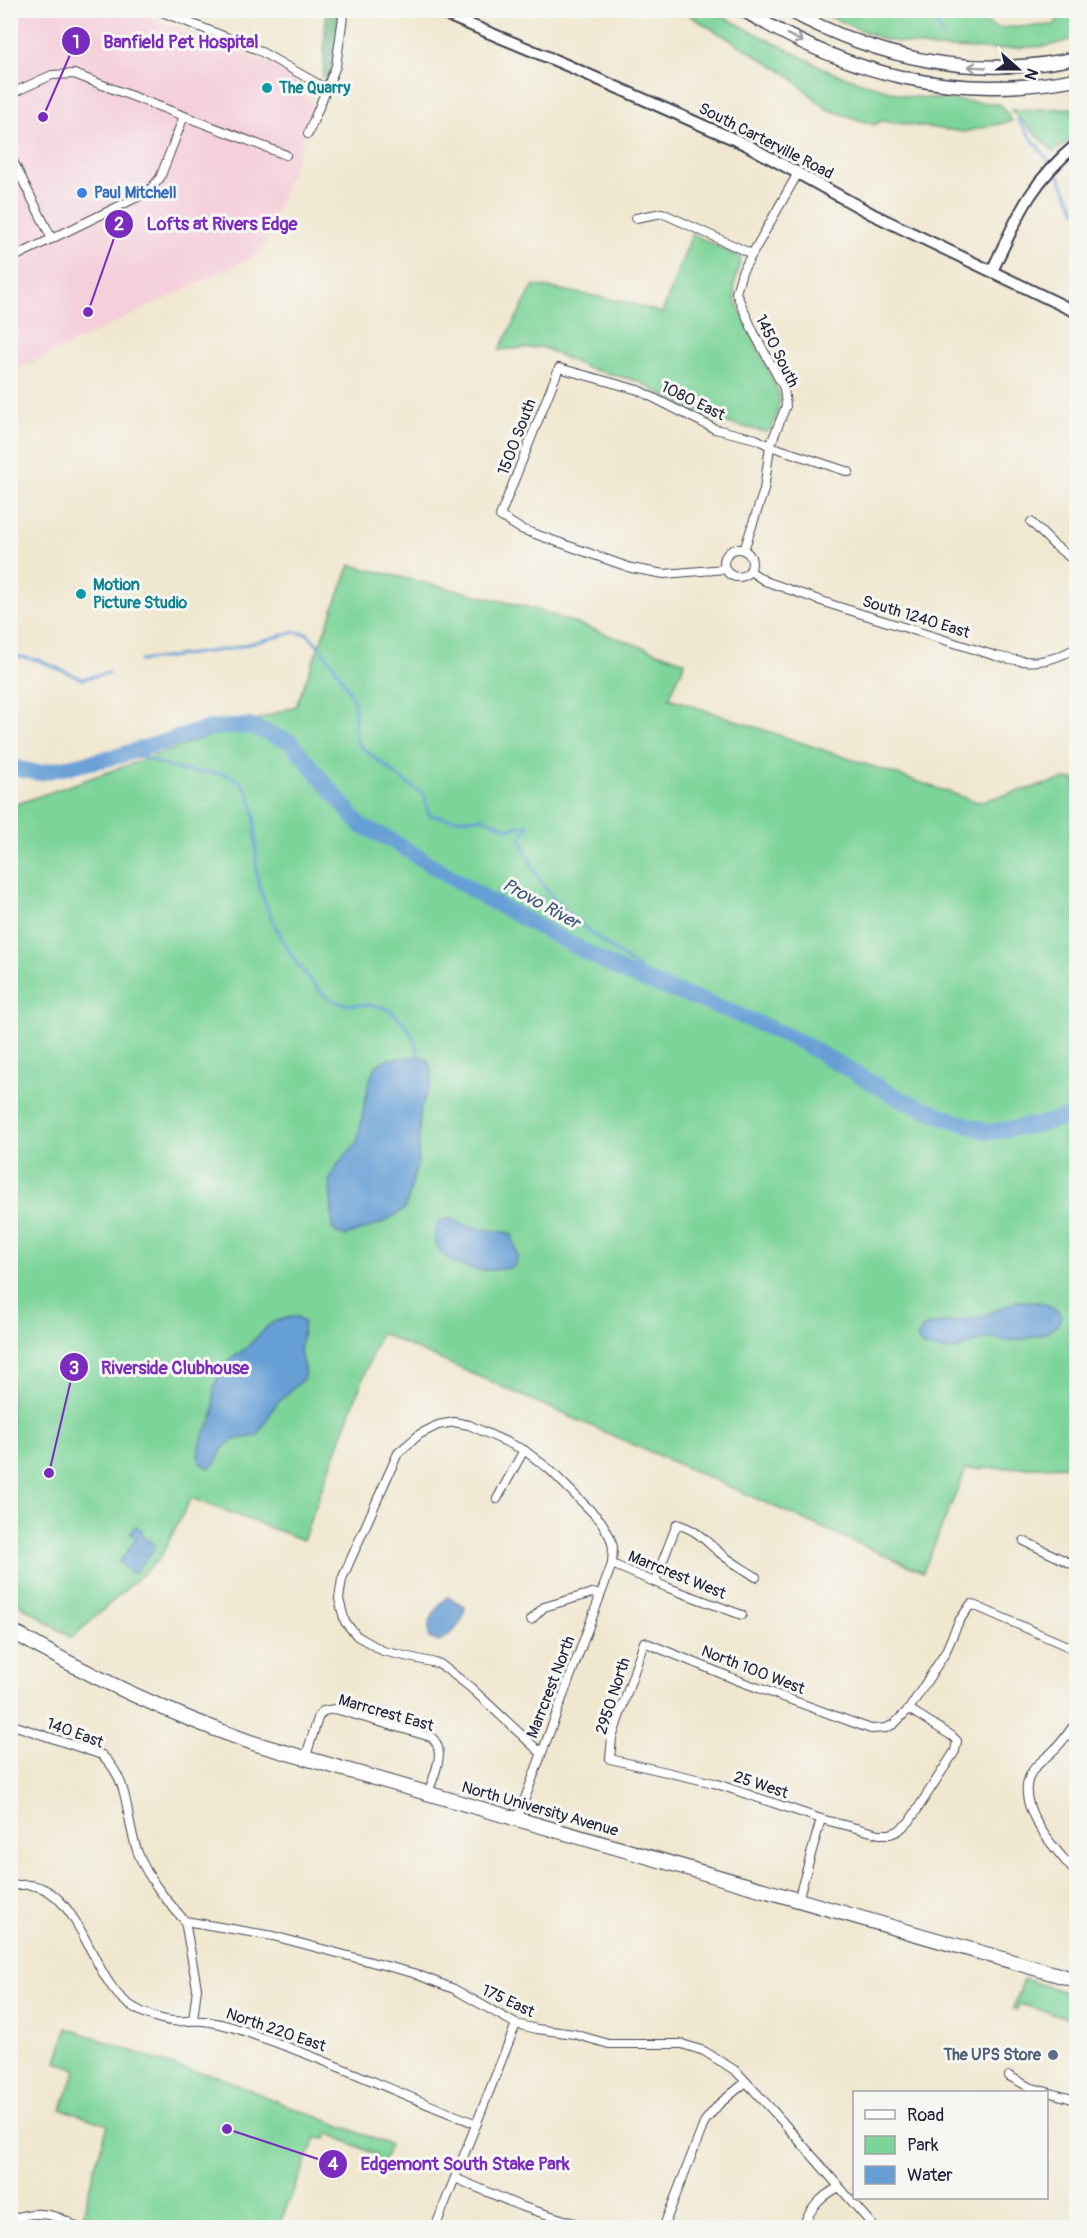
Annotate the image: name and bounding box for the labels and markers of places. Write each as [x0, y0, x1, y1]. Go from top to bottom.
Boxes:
callout: Banfield Pet Hospital [61, 23, 271, 59]
place label: The Quarry [278, 78, 350, 98]
marker: The Quarry [260, 81, 274, 95]
place label: Paul Mitchell [94, 183, 177, 203]
marker: Paul Mitchell [75, 186, 89, 200]
callout: Lofts at Rivers Edge [104, 206, 309, 242]
place label: Motion Picture Studio [93, 575, 188, 613]
marker: Motion Picture Studio [74, 587, 88, 601]
callout: Riverside Clubhouse [59, 1349, 261, 1385]
place label: The UPS Store [942, 2045, 1042, 2065]
marker: The UPS Store [1046, 2048, 1060, 2062]
callout: Edgemont South Stake Park [318, 2146, 581, 2182]

